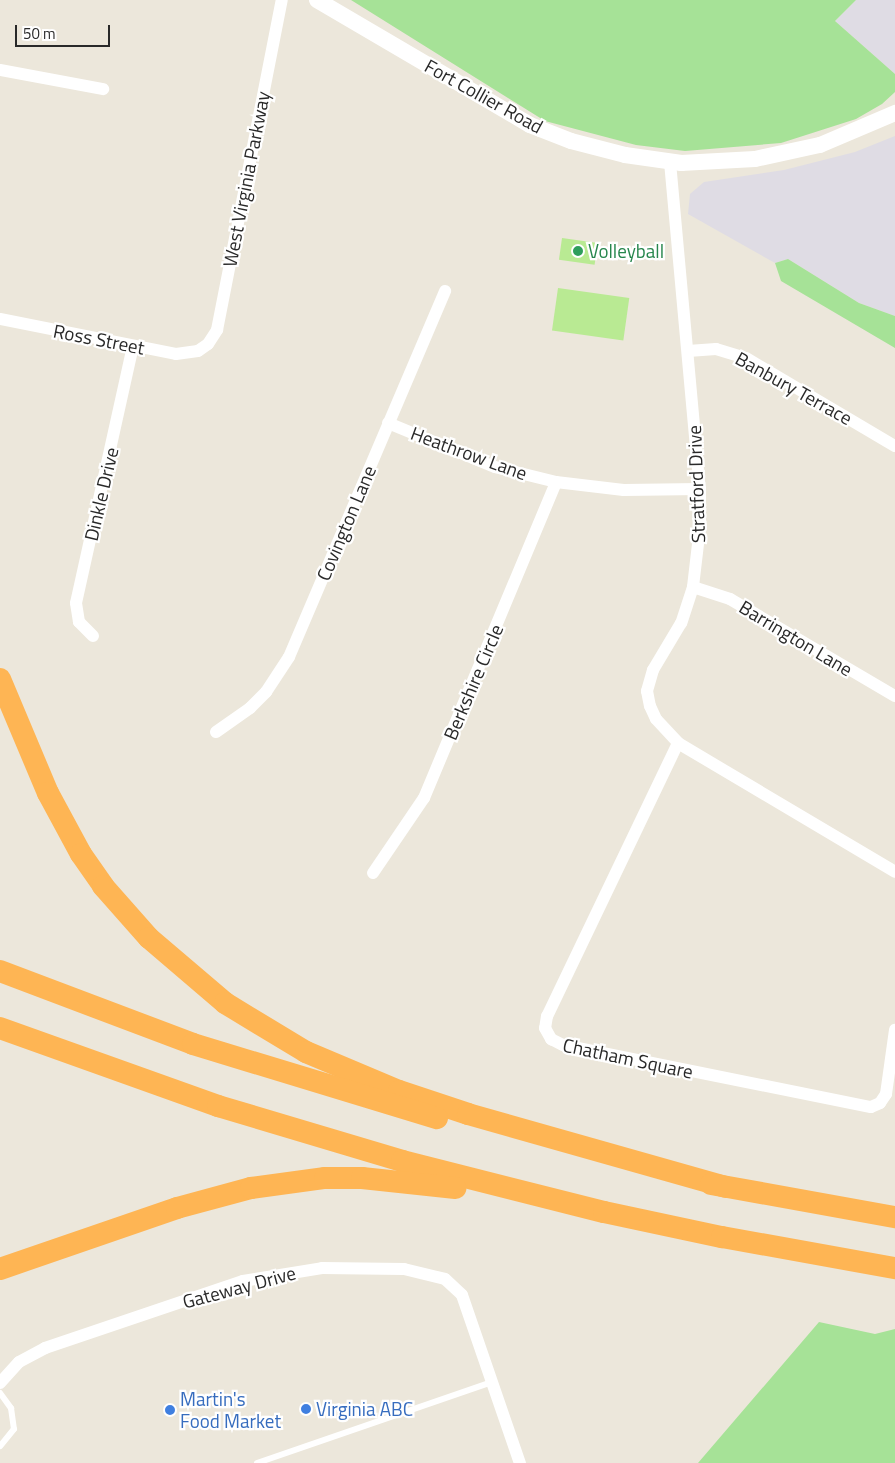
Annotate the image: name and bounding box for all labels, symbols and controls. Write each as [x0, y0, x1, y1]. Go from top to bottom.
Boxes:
scale bar [18, 15, 112, 47]
text: 50 m [23, 22, 56, 45]
street label: Fort Collier Road [421, 54, 547, 138]
street label: West Virginia Parkway [218, 89, 274, 269]
place label: Volleyball [588, 240, 664, 262]
marker: Volleyball [572, 245, 584, 257]
street label: Ross Street [51, 319, 147, 359]
street label: Banbury Terrace [732, 347, 856, 429]
street label: Heathrow Lane [408, 421, 530, 485]
street label: Stratford Drive [683, 425, 709, 543]
street label: Dinkle Drive [79, 445, 123, 543]
street label: Covington Lane [312, 462, 380, 584]
street label: Barrington Lane [735, 595, 857, 681]
street label: Berkshire Circle [438, 621, 508, 743]
street label: Chatham Square [561, 1033, 695, 1083]
street label: Gateway Drive [180, 1261, 298, 1313]
place label: Martin's Food Market [180, 1388, 281, 1432]
place label: Virginia ABC [316, 1398, 413, 1420]
marker: Virginia ABC [300, 1403, 312, 1415]
marker: Martin's Food Market [164, 1404, 176, 1416]

